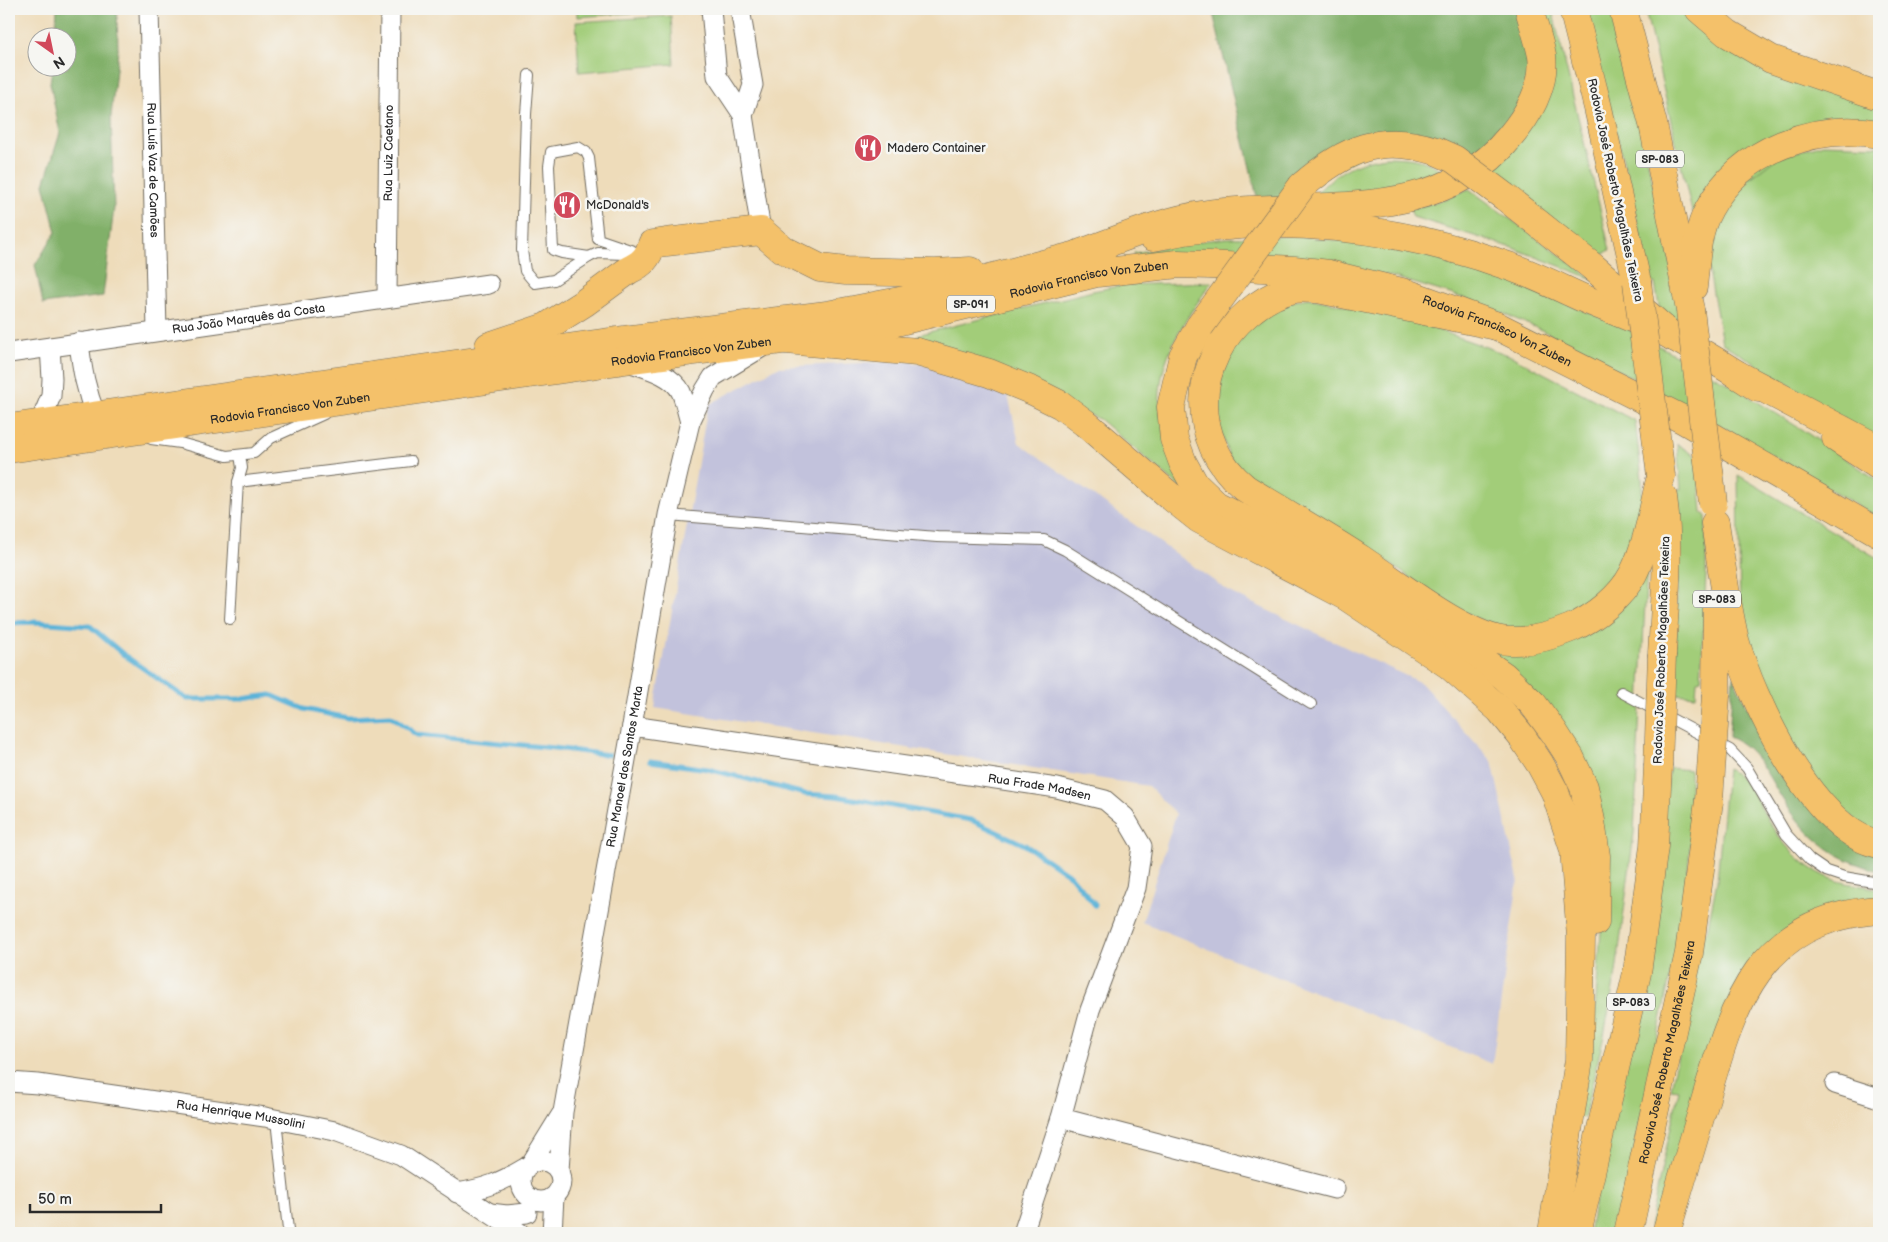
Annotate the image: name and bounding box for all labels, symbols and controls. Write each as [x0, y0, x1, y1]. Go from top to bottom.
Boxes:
north arrow [28, 28, 78, 78]
text: N [50, 52, 68, 72]
street label: Rodovia José Roberto Magalhães Teixeira [1584, 77, 1646, 303]
street label: Rua Luís Vaz de Camões [144, 102, 162, 238]
street label: Rua Luiz Caetano [380, 104, 397, 202]
restaurant icon: Madero Container [853, 133, 883, 163]
place label: Madero Container [887, 141, 986, 156]
road number: SP-083 [1636, 150, 1684, 168]
restaurant icon: McDonald's [552, 190, 582, 220]
place label: McDonald's [586, 198, 649, 213]
street label: Rodovia Francisco Von Zuben [1008, 258, 1169, 302]
street label: Rodovia Francisco Von Zuben [1420, 292, 1574, 370]
road number: SP-091 [947, 296, 995, 312]
street label: Rua João Marquês da Costa [171, 300, 326, 337]
street label: Rodovia Francisco Von Zuben [610, 334, 772, 369]
street label: Rodovia Francisco Von Zuben [209, 389, 371, 427]
street label: Rodovia José Roberto Magalhães Teixeira [1651, 536, 1673, 764]
road number: SP-083 [1693, 590, 1741, 608]
street label: Rua Manoel dos Santos Marta [603, 684, 646, 849]
street label: Rua Frade Madsen [987, 771, 1093, 804]
street label: Rodovia José Roberto Magalhães Teixeira [1636, 939, 1698, 1165]
road number: SP-083 [1607, 994, 1655, 1010]
street label: Rua Henrique Mussolini [175, 1097, 306, 1132]
scale bar [30, 1182, 161, 1214]
text: 50 m [38, 1190, 72, 1209]

